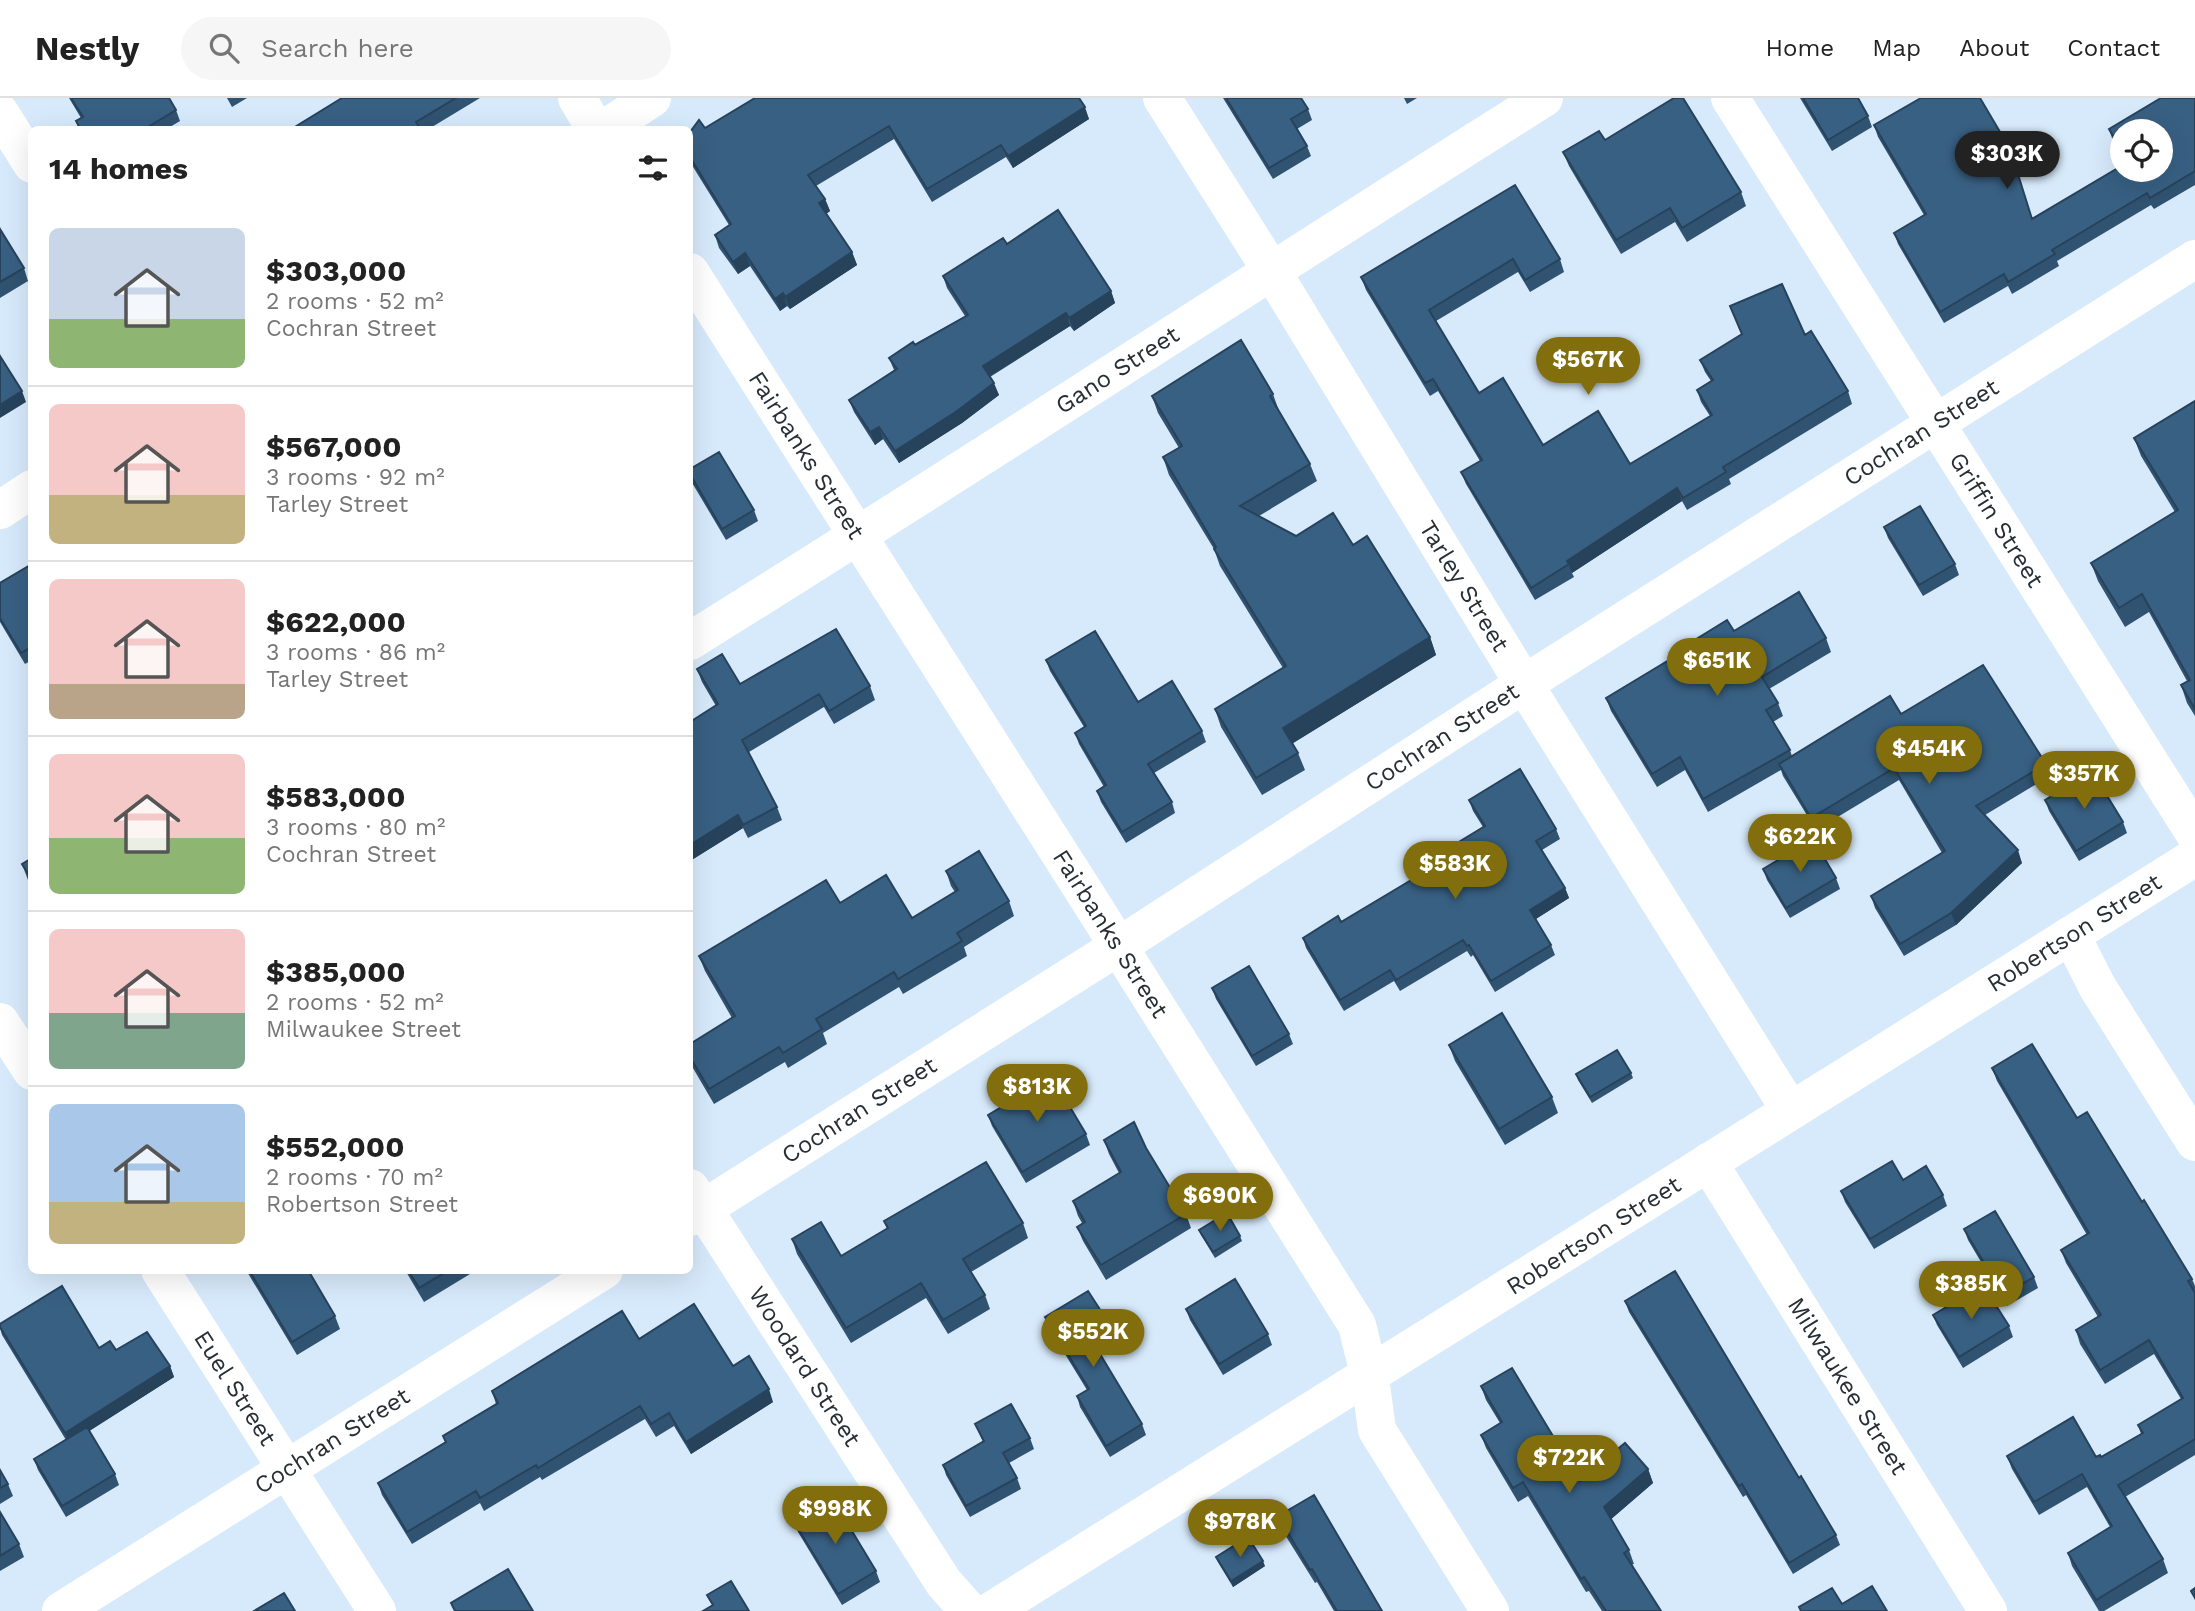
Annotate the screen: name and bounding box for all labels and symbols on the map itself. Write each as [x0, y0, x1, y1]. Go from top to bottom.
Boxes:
pin: $303K [1958, 132, 2056, 191]
street label: Gano Street [1051, 320, 1184, 420]
pin: $567K [1539, 338, 1637, 397]
street label: Fairbanks Street [743, 366, 870, 544]
street label: Cochran Street [1839, 373, 2004, 492]
street label: Griffin Street [1944, 447, 2050, 593]
street label: Tarley Street [1413, 515, 1515, 657]
pin: $651K [1668, 638, 1766, 698]
street label: Cochran Street [1360, 677, 1524, 797]
pin: $454K [1880, 726, 1978, 786]
pin: $357K [2035, 752, 2133, 811]
pin: $622K [1751, 814, 1849, 874]
pin: $583K [1406, 842, 1504, 901]
street label: Fairbanks Street [1047, 845, 1174, 1023]
street label: Robertson Street [1982, 868, 2167, 998]
street label: Cochran Street [777, 1051, 942, 1169]
pin: $813K [988, 1065, 1086, 1124]
street label: Robertson Street [1501, 1170, 1686, 1301]
pin: $690K [1171, 1174, 1269, 1233]
pin: $385K [1922, 1262, 2020, 1321]
street label: Woodard Street [743, 1281, 866, 1452]
street label: Milwaukee Street [1782, 1292, 1913, 1480]
pin: $552K [1044, 1310, 1142, 1369]
street label: Euel Street [188, 1325, 282, 1451]
street label: Cochran Street [249, 1382, 415, 1500]
pin: $722K [1520, 1436, 1618, 1495]
pin: $998K [786, 1486, 884, 1546]
pin: $978K [1191, 1500, 1289, 1559]

